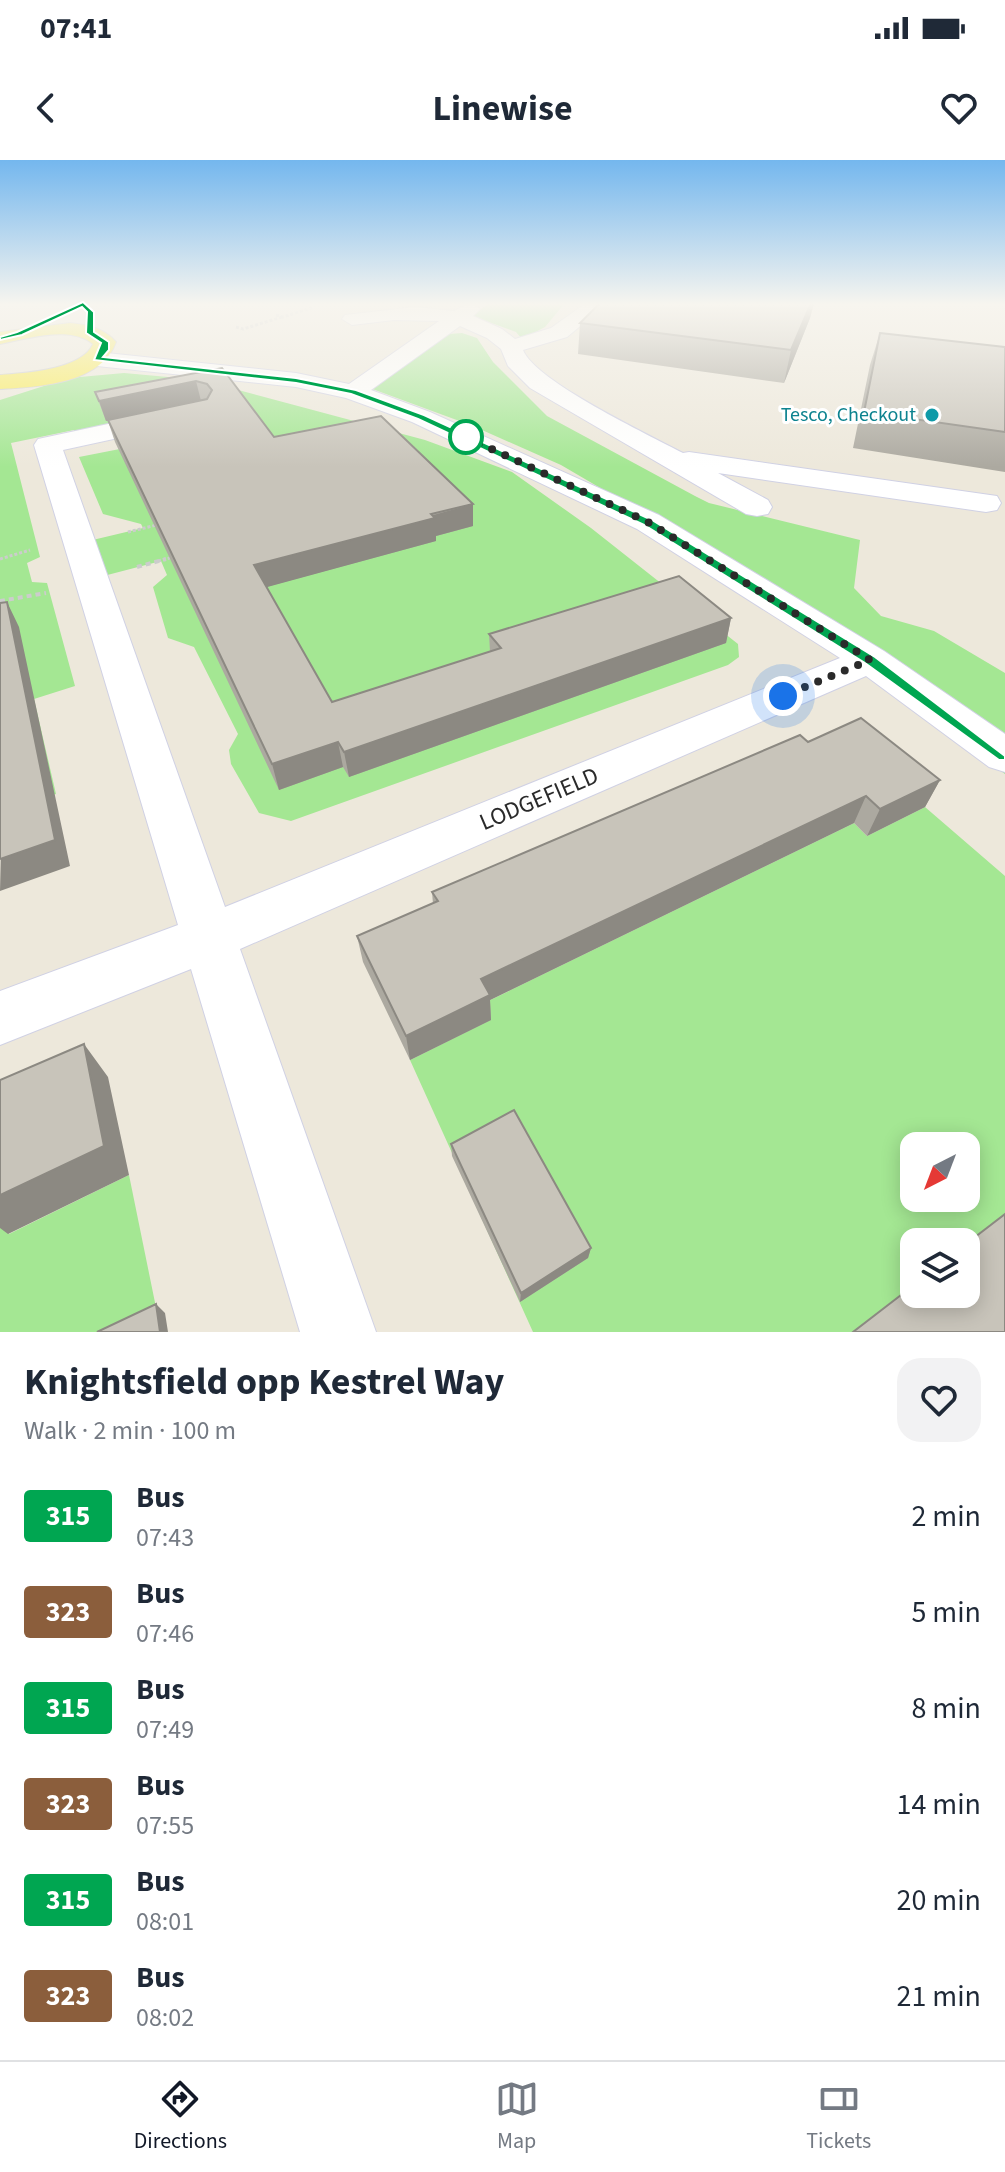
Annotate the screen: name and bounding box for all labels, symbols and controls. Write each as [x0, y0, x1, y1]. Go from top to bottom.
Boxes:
text: 07:41 [40, 7, 112, 50]
text: Linewise [432, 83, 573, 134]
icon: back [24, 86, 68, 130]
icon: heart [937, 86, 981, 130]
place label: Tesco, Checkout [781, 401, 916, 429]
marker: Tesco, Checkout [923, 406, 941, 424]
unlabelled marker [449, 420, 483, 454]
your location [763, 676, 803, 716]
street label: LODGEFIELD [474, 758, 604, 840]
north arrow [900, 1132, 980, 1212]
map controls [900, 1132, 980, 1308]
button: layers [900, 1228, 980, 1308]
text: Knightsfield opp Kestrel Way [24, 1355, 504, 1409]
button: heart [897, 1358, 981, 1442]
text: Walk · 2 min · 100 m [24, 1412, 236, 1449]
text: Bus [136, 1476, 184, 1519]
text: 2 min [911, 1495, 981, 1538]
text: 315 [46, 1496, 90, 1536]
text: 07:43 [136, 1519, 194, 1556]
text: Bus [136, 1572, 184, 1615]
text: 5 min [911, 1591, 981, 1634]
text: 323 [46, 1592, 90, 1632]
text: 07:46 [136, 1615, 194, 1652]
text: Bus [136, 1668, 184, 1711]
text: 8 min [911, 1687, 981, 1730]
text: 315 [46, 1688, 90, 1728]
text: 07:49 [136, 1711, 194, 1748]
text: Bus [136, 1764, 184, 1807]
text: 14 min [897, 1783, 981, 1826]
text: 323 [46, 1784, 90, 1824]
text: 07:55 [136, 1807, 194, 1844]
text: Bus [136, 1860, 184, 1903]
text: 20 min [897, 1879, 981, 1922]
text: 315 [46, 1880, 90, 1920]
text: 08:01 [136, 1903, 194, 1940]
text: Bus [136, 1956, 184, 1999]
text: 21 min [897, 1975, 981, 2018]
text: 323 [46, 1976, 90, 2016]
text: 08:02 [136, 1999, 194, 2036]
tab: Directions [134, 2077, 227, 2157]
tab: Map [495, 2077, 539, 2157]
tab: Tickets [806, 2077, 871, 2157]

